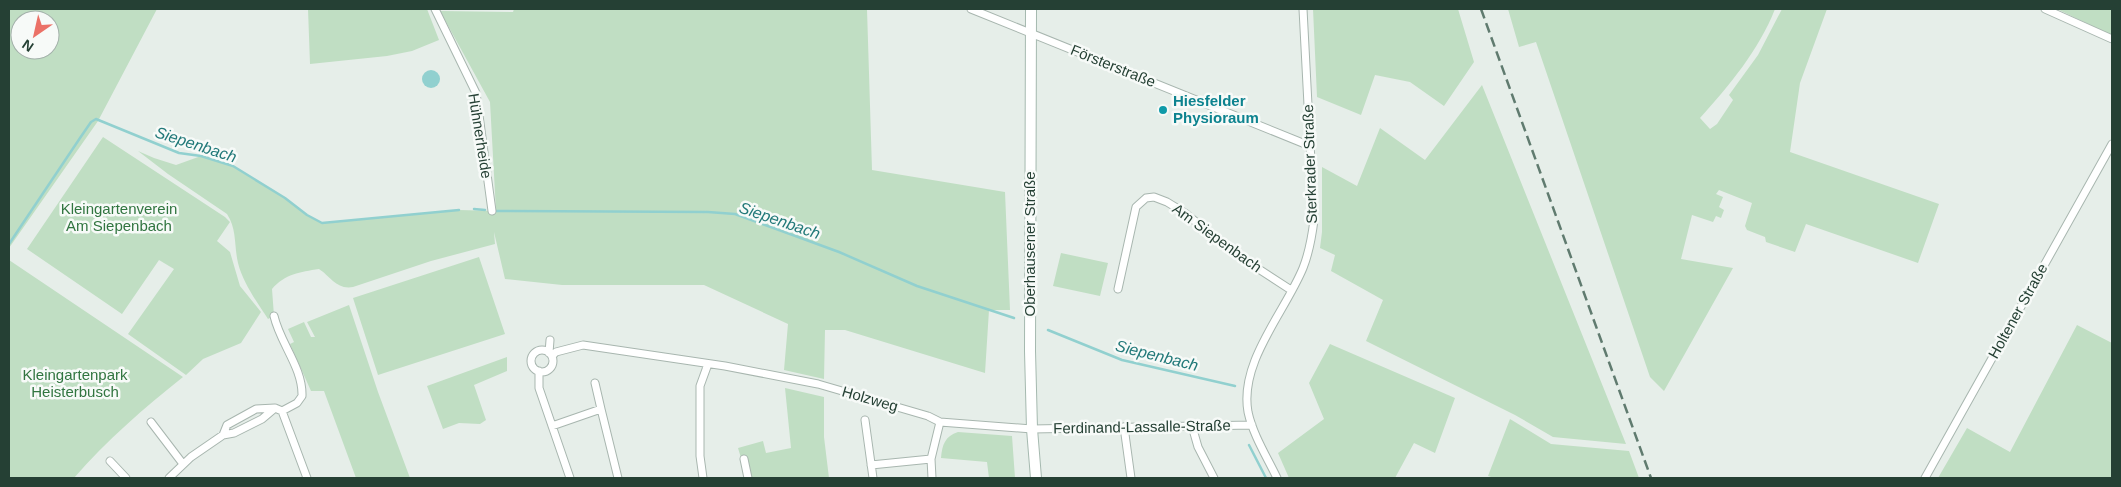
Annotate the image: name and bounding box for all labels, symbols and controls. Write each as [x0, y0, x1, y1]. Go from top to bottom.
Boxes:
north arrow [10, 10, 60, 60]
text: N [19, 36, 36, 55]
street label: Försterstraße [1068, 41, 1158, 90]
street label: Hühnerheide [465, 92, 496, 180]
place label: Hiesfelder Physioraum [1173, 92, 1259, 126]
marker: Hiesfelder Physioraum [1157, 104, 1169, 116]
street label: Sterkrader Straße [1299, 104, 1320, 224]
water label: Siepenbach [153, 123, 239, 166]
street label: Oberhausener Straße [1021, 171, 1038, 317]
water label: Siepenbach [737, 199, 823, 242]
park label: Kleingartenverein Am Siepenbach [61, 200, 177, 234]
street label: Am Siepenbach [1169, 200, 1265, 276]
street label: Holtener Straße [1984, 260, 2051, 361]
water label: Siepenbach [1114, 337, 1200, 374]
park label: Kleingartenpark Heisterbusch [22, 366, 128, 400]
street label: Holzweg [840, 382, 900, 415]
street label: Ferdinand-Lassalle-Straße [1053, 416, 1231, 437]

